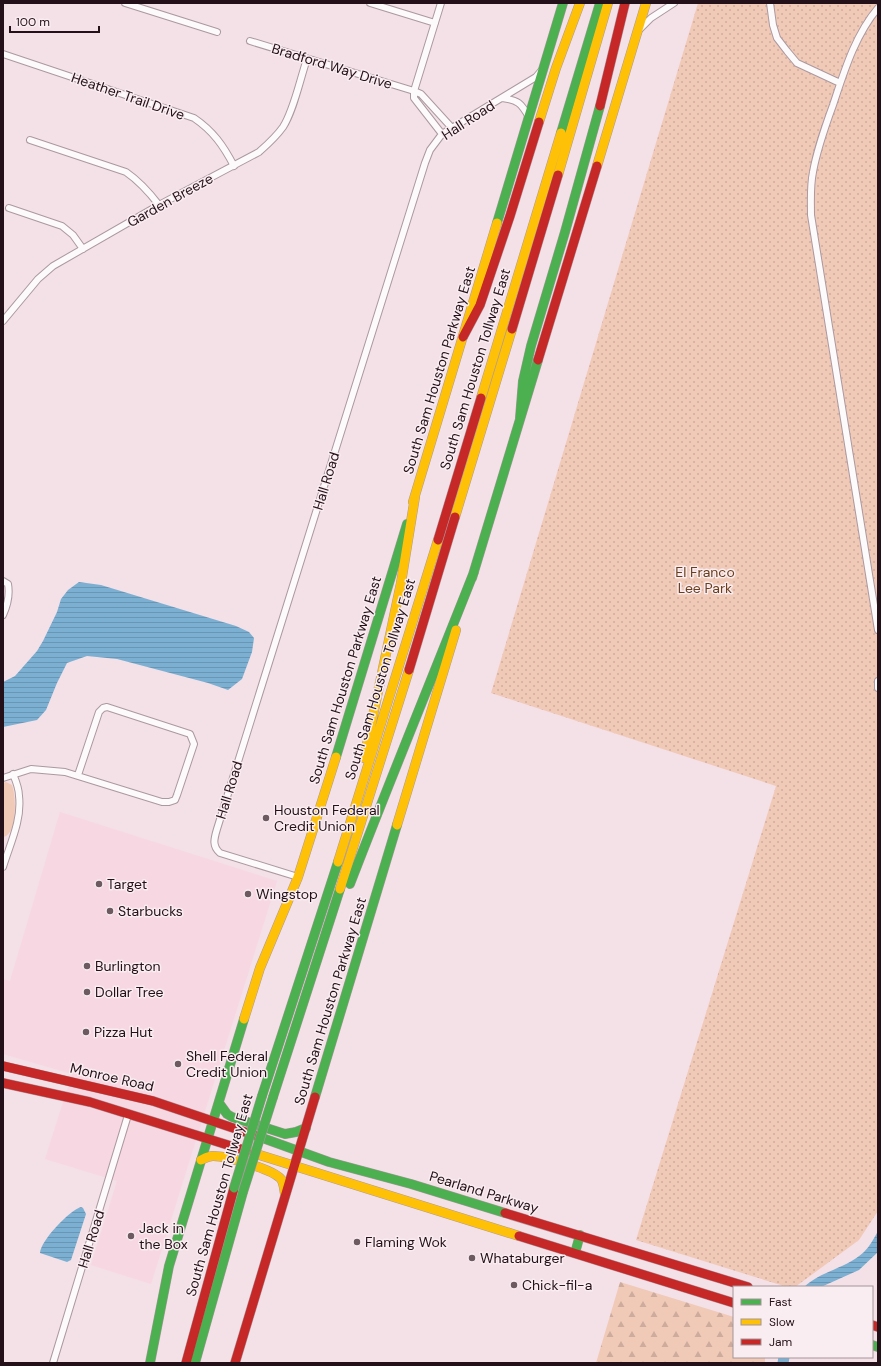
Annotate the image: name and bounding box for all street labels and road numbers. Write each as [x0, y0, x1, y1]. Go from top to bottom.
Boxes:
street label: Bradford Way Drive [270, 39, 395, 93]
street label: Heather Trail Drive [69, 68, 187, 124]
street label: Hall Road [438, 96, 498, 144]
street label: Garden Breeze [124, 169, 216, 231]
street label: South Sam Houston Parkway East [399, 264, 479, 476]
street label: South Sam Houston Tollway East [436, 266, 514, 472]
street label: Hall Road [309, 450, 343, 512]
street label: South Sam Houston Parkway East [305, 574, 385, 786]
street label: South Sam Houston Tollway East [341, 576, 419, 782]
street label: Hall Road [212, 759, 246, 821]
street label: South Sam Houston Parkway East [290, 895, 370, 1107]
street label: Monroe Road [68, 1059, 156, 1095]
street label: South Sam Houston Tollway East [181, 1092, 257, 1298]
street label: Pearland Parkway [427, 1167, 541, 1217]
street label: Hall Road [74, 1208, 108, 1270]

